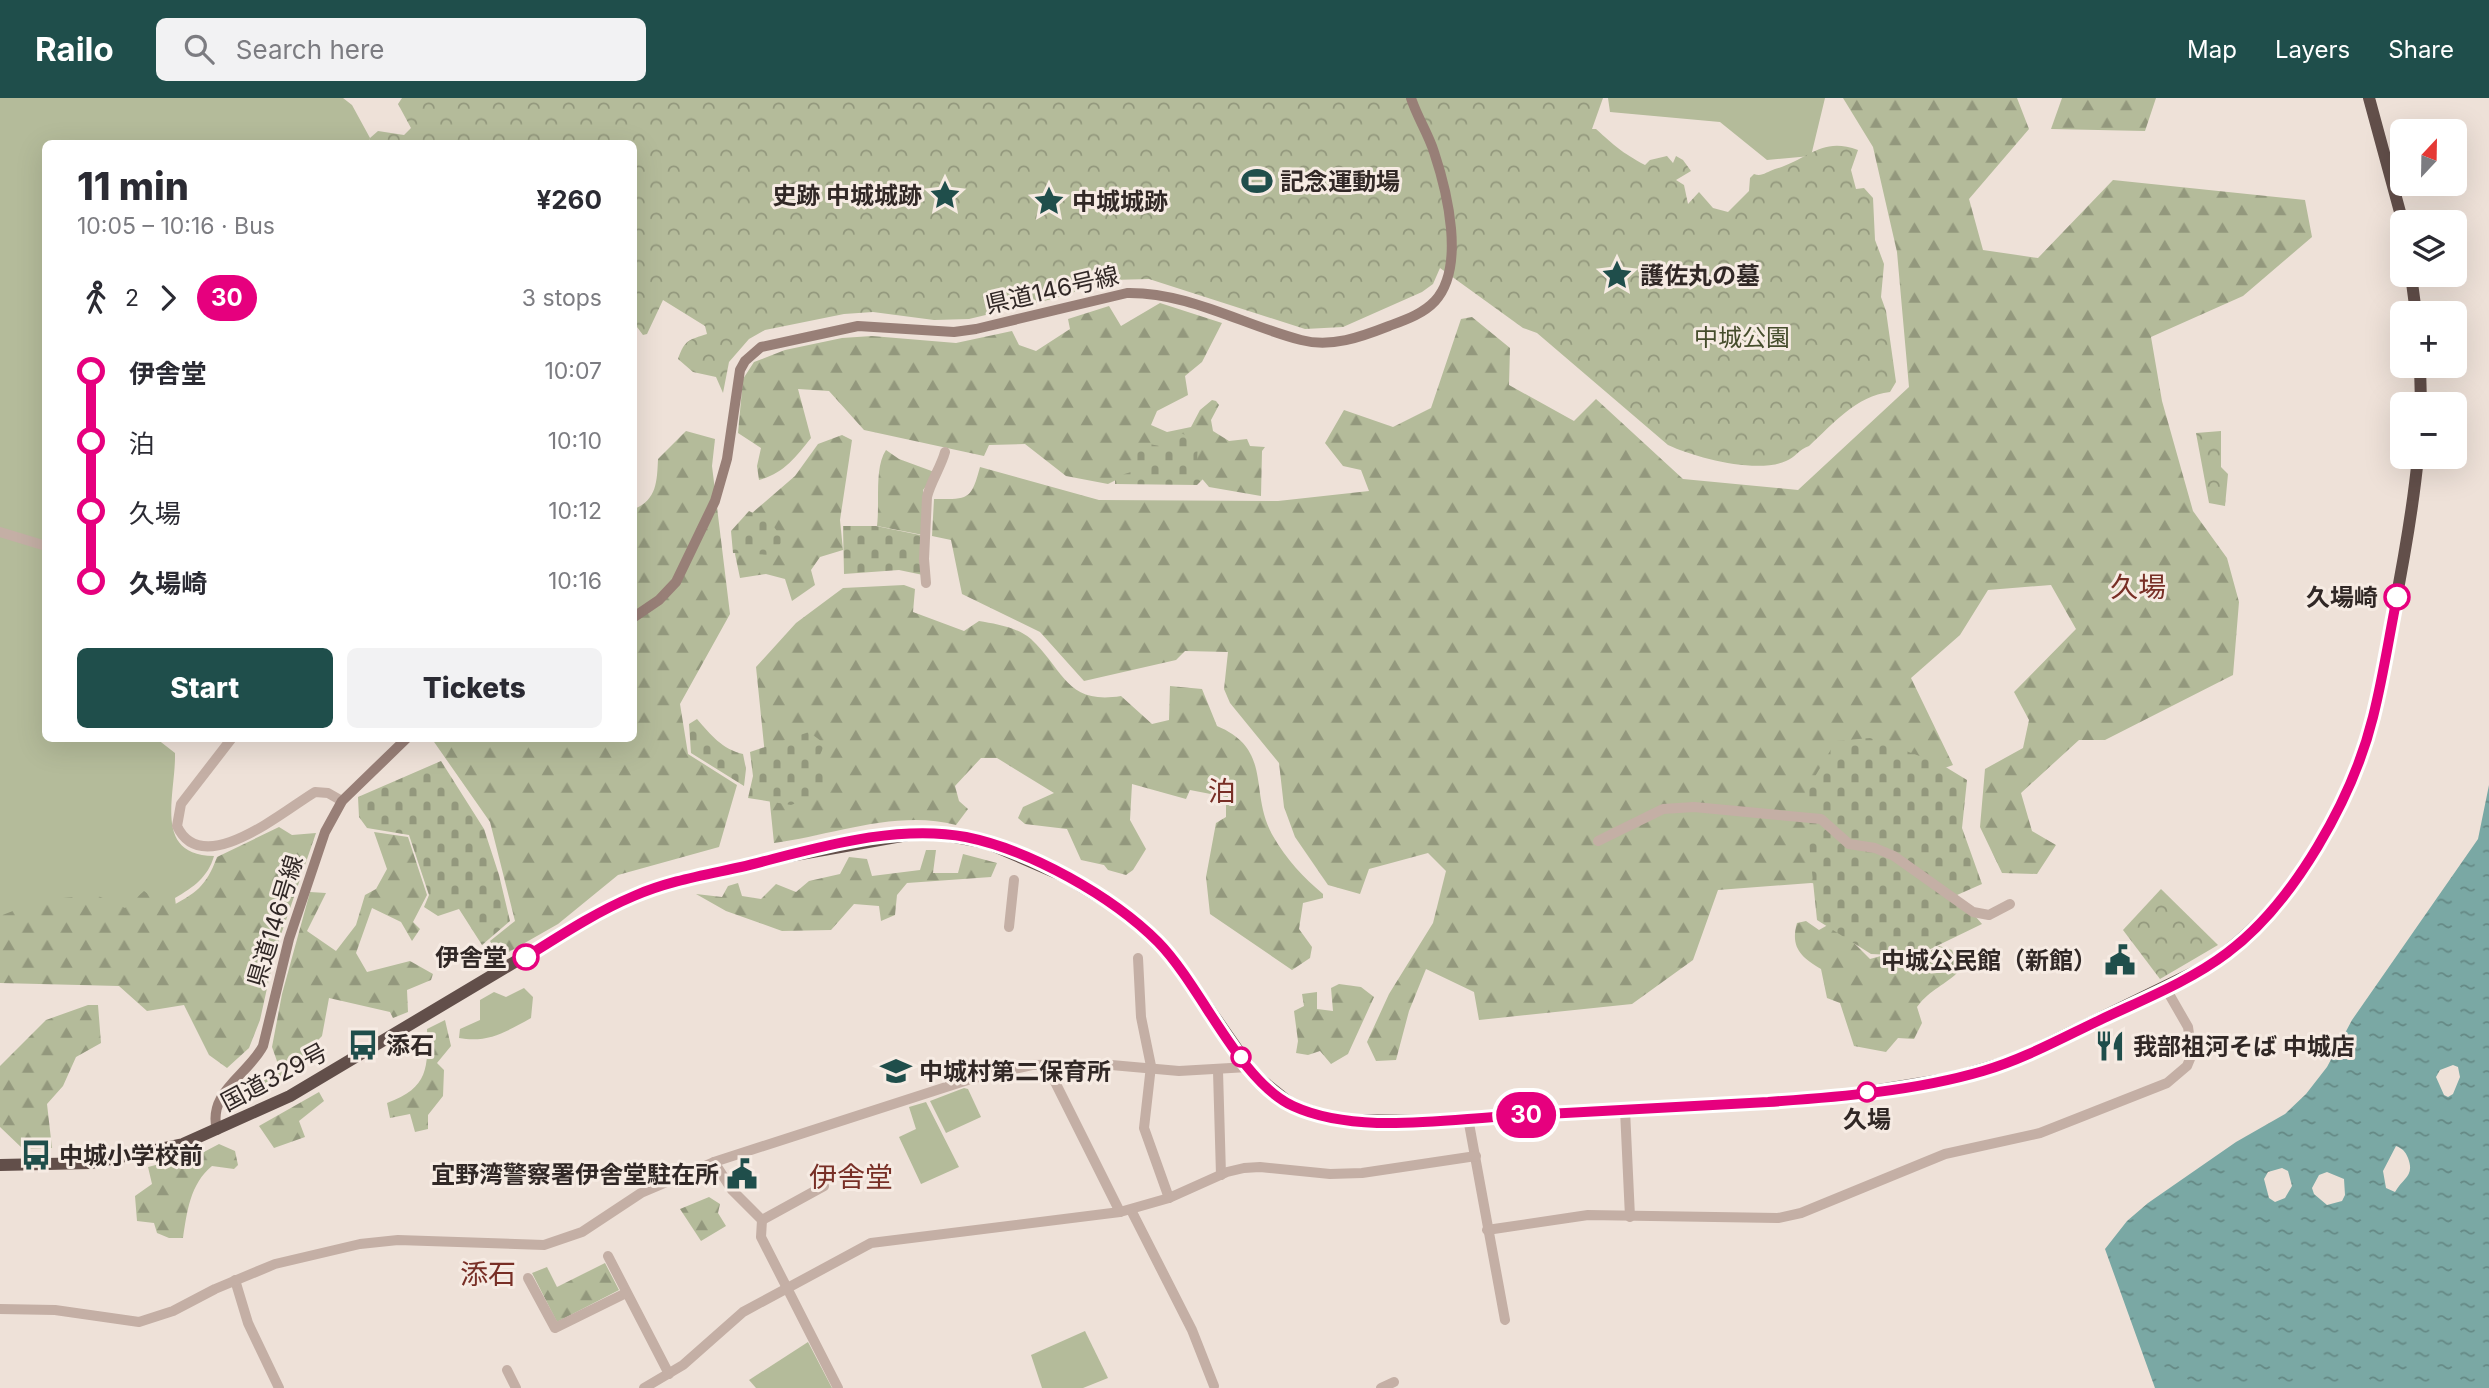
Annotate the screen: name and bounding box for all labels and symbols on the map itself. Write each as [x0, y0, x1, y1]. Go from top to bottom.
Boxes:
north arrow [2390, 119, 2468, 196]
sports icon: 記念運動場 [1240, 164, 1274, 198]
place label: 記念運動場 [1280, 167, 1400, 196]
place icon: 史跡 中城城跡 [928, 178, 962, 212]
place label: 史跡 中城城跡 [772, 181, 922, 210]
place icon: 中城城跡 [1032, 184, 1066, 218]
place label: 中城城跡 [1072, 187, 1168, 216]
place icon: 護佐丸の墓 [1600, 258, 1634, 292]
street label: 県道146号線 [982, 261, 1122, 319]
place label: 護佐丸の墓 [1640, 261, 1760, 290]
park label: 中城公園 [1694, 323, 1790, 352]
district label: 久場 [2110, 570, 2166, 604]
place label: 久場崎 [2306, 583, 2378, 612]
marker: 久場崎 [2384, 584, 2410, 610]
district label: 泊 [1208, 774, 1236, 808]
street label: 県道146号線 [241, 852, 309, 990]
place label: 伊舎堂 [435, 943, 507, 972]
public building icon: 中城公民館（新館） [2103, 943, 2137, 977]
marker: 伊舎堂 [513, 944, 539, 970]
place label: 中城公民館（新館） [1881, 946, 2097, 975]
bus stop icon: 添石 [346, 1028, 380, 1062]
restaurant icon: 我部祖河そば 中城店 [2093, 1029, 2127, 1063]
place label: 添石 [386, 1031, 434, 1060]
place label: 我部祖河そば 中城店 [2133, 1032, 2355, 1061]
street label: 国道329号 [216, 1037, 332, 1117]
unlabelled marker [1231, 1047, 1251, 1067]
school or university icon: 中城村第二保育所 [879, 1054, 913, 1088]
place label: 中城村第二保育所 [919, 1057, 1111, 1086]
marker: 久場 [1857, 1082, 1877, 1102]
line badge: 30 [1494, 1092, 1558, 1138]
place label: 久場 [1843, 1105, 1891, 1134]
bus stop icon: 中城小学校前 [19, 1138, 53, 1172]
place label: 中城小学校前 [59, 1141, 203, 1170]
public building icon: 宜野湾警察署伊舎堂駐在所 [725, 1157, 759, 1191]
place label: 宜野湾警察署伊舎堂駐在所 [431, 1160, 719, 1189]
district label: 伊舎堂 [809, 1160, 893, 1194]
district label: 添石 [460, 1257, 516, 1291]

